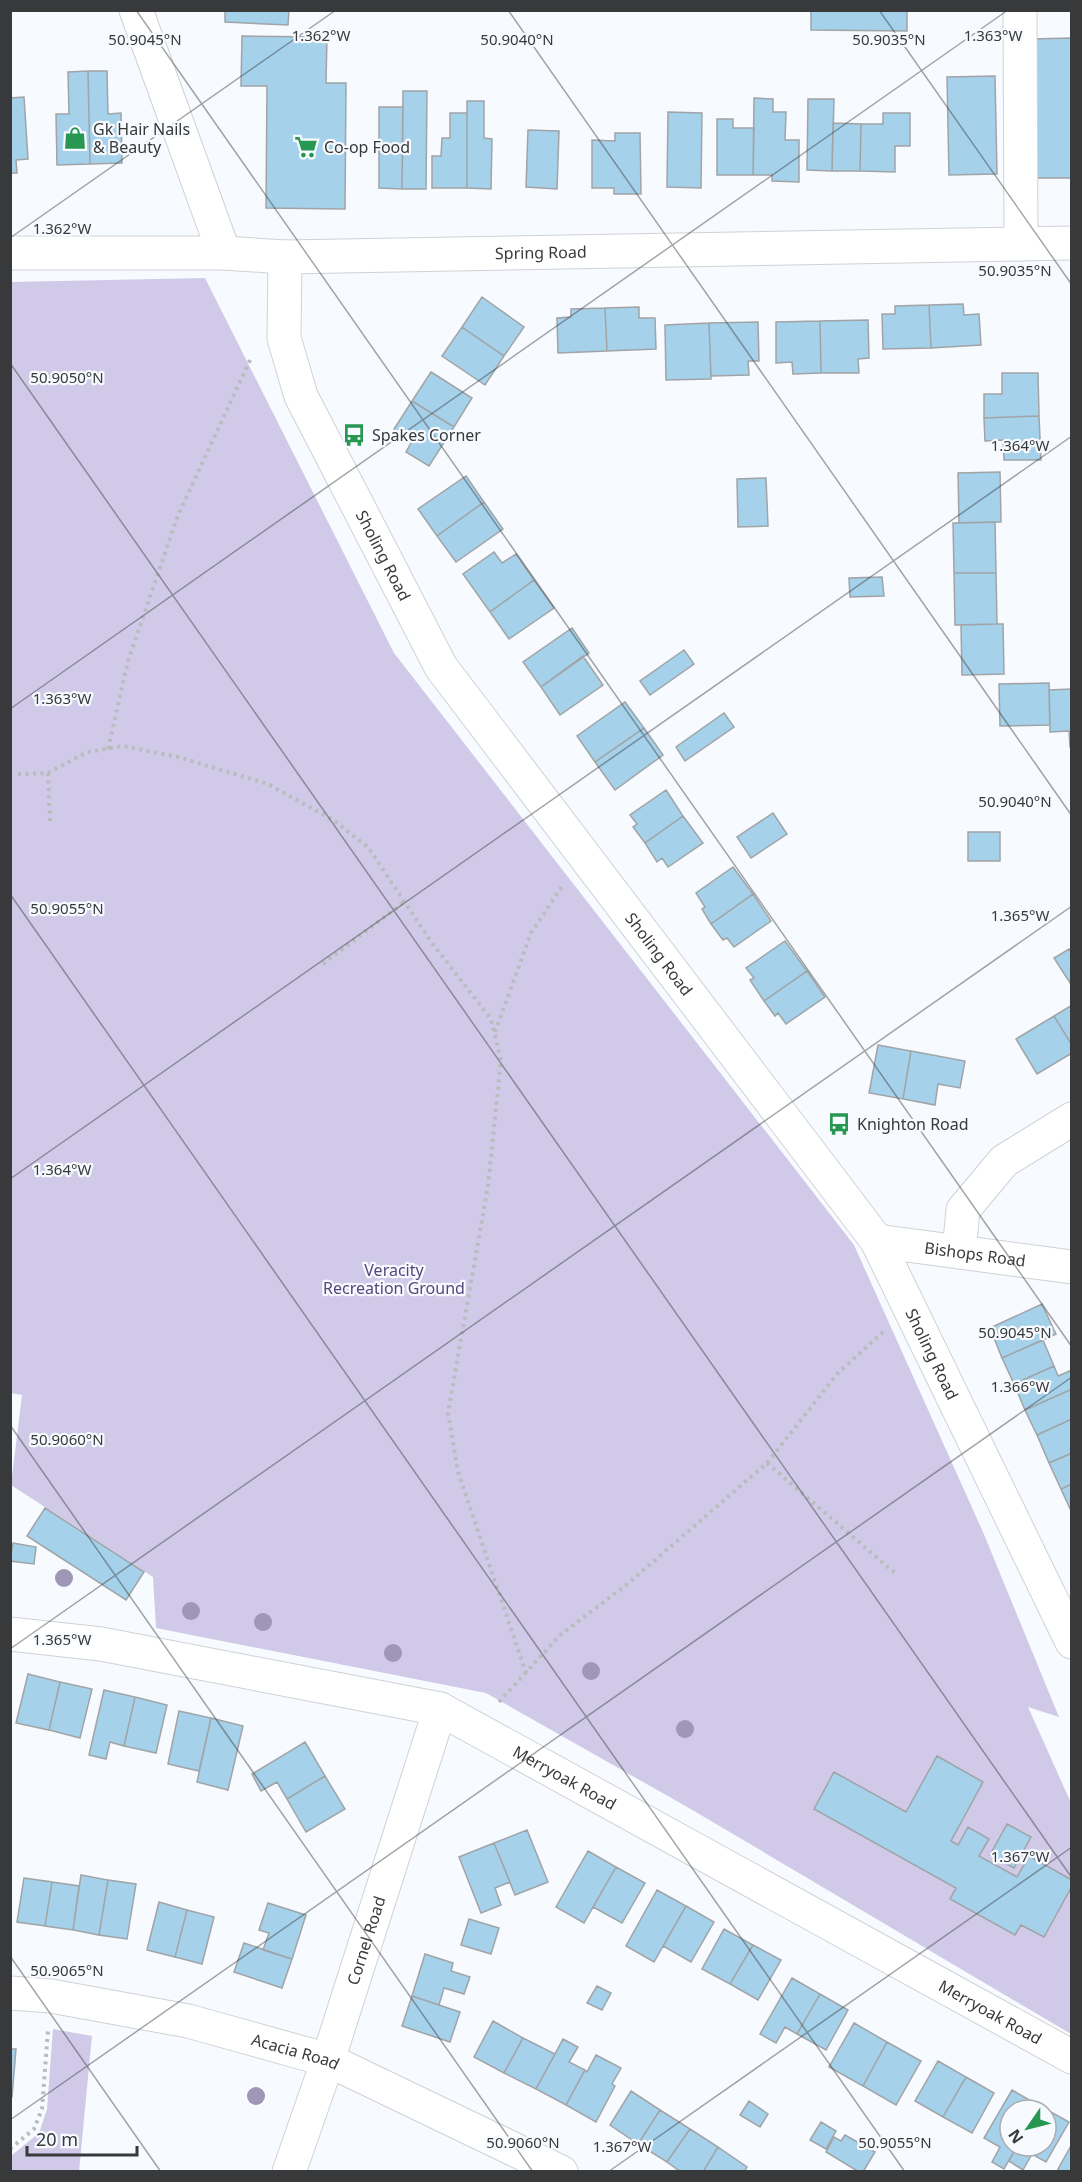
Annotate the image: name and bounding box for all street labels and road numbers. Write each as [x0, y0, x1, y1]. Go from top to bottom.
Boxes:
street label: Spring Road [495, 241, 587, 264]
street label: Sholing Road [351, 506, 416, 605]
street label: Sholing Road [620, 908, 698, 1000]
street label: Bishops Road [923, 1236, 1027, 1272]
street label: Sholing Road [900, 1305, 964, 1403]
street label: Merryoak Road [509, 1740, 620, 1815]
street label: Cornel Road [342, 1893, 391, 1988]
street label: Merryoak Road [935, 1975, 1046, 2049]
street label: Acacia Road [249, 2028, 343, 2075]

